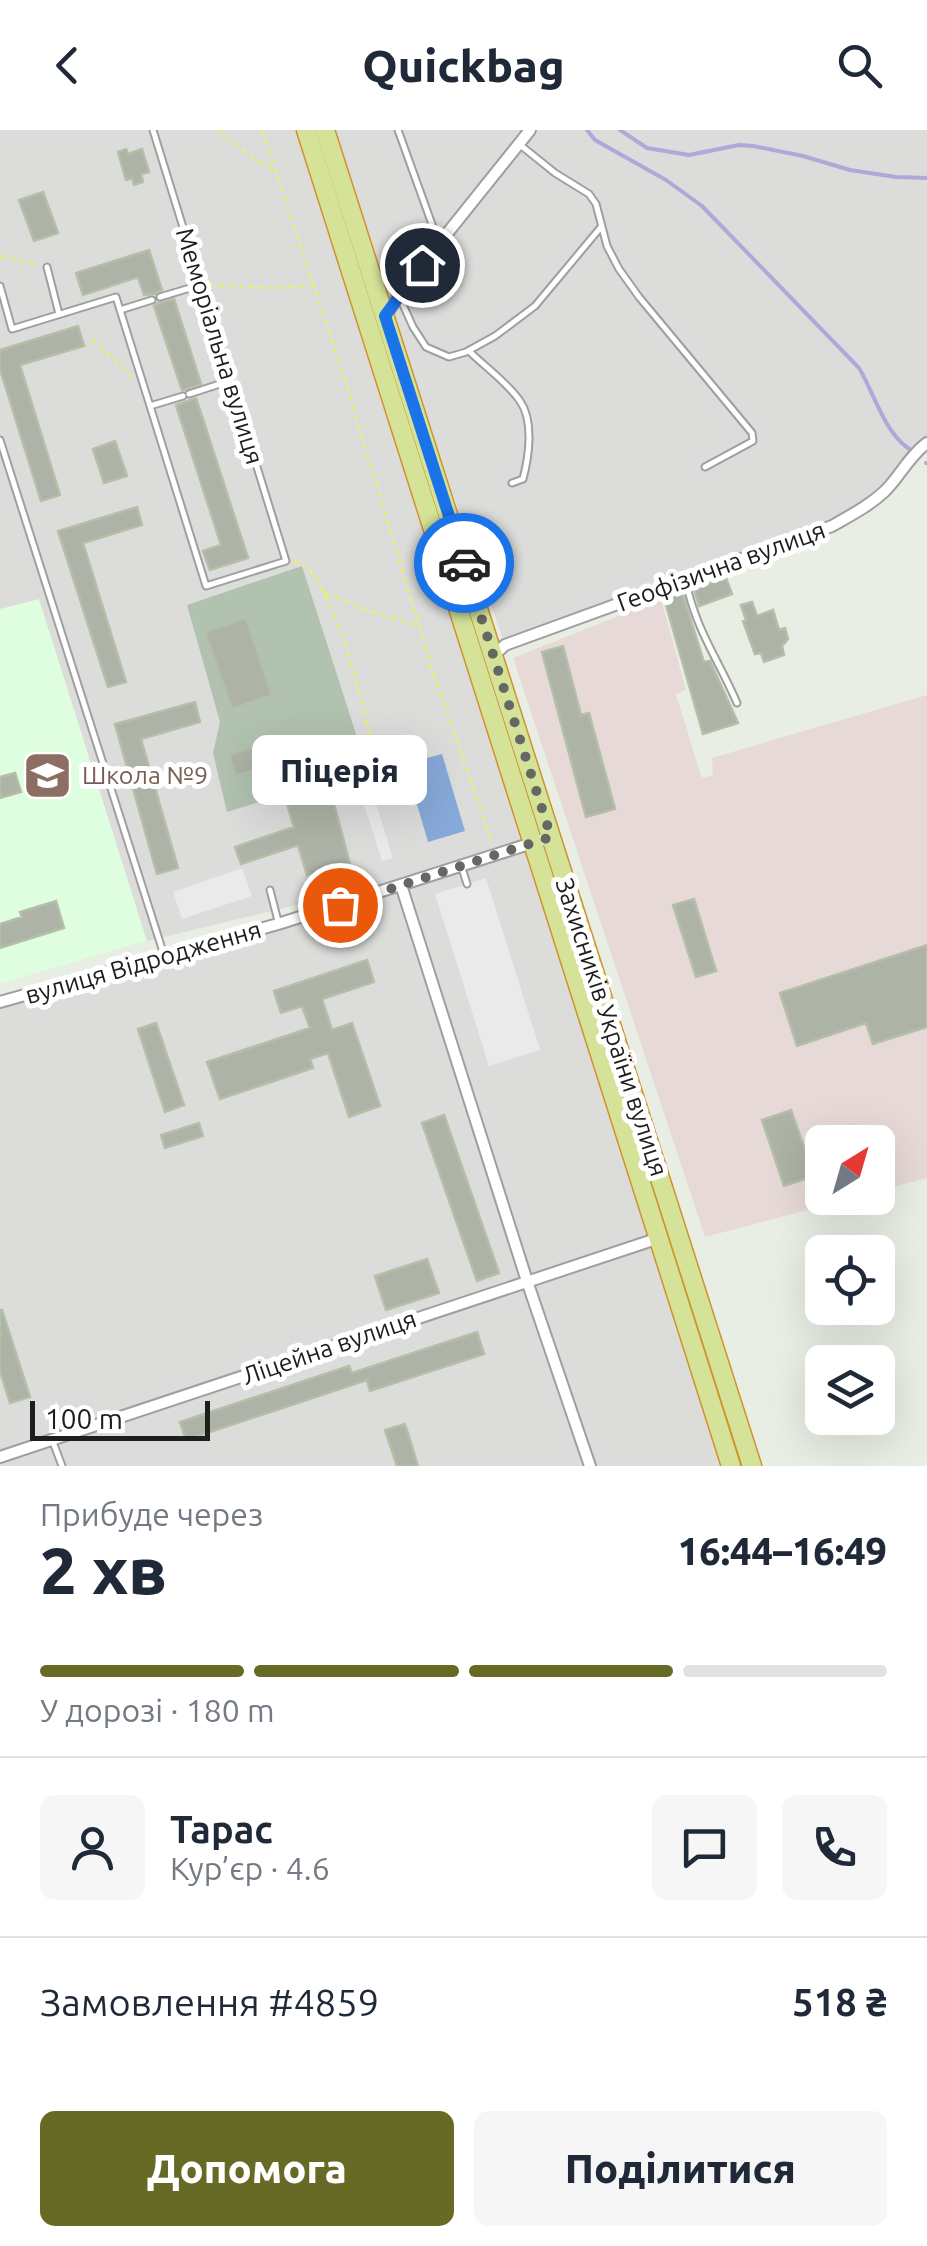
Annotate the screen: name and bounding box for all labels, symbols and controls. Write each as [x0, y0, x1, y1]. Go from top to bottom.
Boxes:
icon: back [40, 38, 95, 93]
icon: search [832, 38, 887, 93]
text: Quickbag [362, 40, 565, 91]
pin [380, 223, 465, 308]
street label: Меморіальна вулиця [171, 225, 269, 467]
icon: home [395, 238, 450, 293]
courier [414, 513, 514, 613]
street label: Геофізична вулиця [613, 515, 829, 617]
icon: car [437, 536, 492, 591]
callout: Піцерія [252, 735, 428, 805]
school or university icon: Школа №9 [21, 749, 73, 801]
text: Піцерія [280, 752, 399, 788]
place label: Школа №9 [82, 761, 208, 789]
pin [298, 863, 383, 948]
street label: Захисників України вулиця [550, 874, 674, 1180]
icon: bag [313, 878, 368, 933]
street label: вулиця Відродження [22, 915, 264, 1009]
north arrow [805, 1125, 895, 1215]
map controls [805, 1125, 895, 1435]
button: locate [805, 1235, 895, 1325]
street label: Ліцейна вулиця [238, 1304, 420, 1390]
button: layers [805, 1345, 895, 1435]
scale bar [30, 1396, 210, 1440]
text: 100 m [45, 1403, 123, 1434]
text: Прибуде через [40, 1496, 263, 1532]
text: 16:44–16:49 [678, 1530, 887, 1572]
text: 2 хв [40, 1533, 167, 1606]
text: У дорозі · 180 m [40, 1692, 275, 1728]
button: person [40, 1795, 145, 1900]
button: chat [652, 1795, 757, 1900]
button: phone [782, 1795, 887, 1900]
text: Тарас [170, 1808, 273, 1850]
text: Кур’єр · 4.6 [170, 1850, 330, 1886]
text: Замовлення #4859 [40, 1981, 379, 2023]
text: 518 ₴ [792, 1981, 887, 2023]
button: Допомога [40, 2111, 454, 2226]
button: Поділитися [474, 2111, 887, 2226]

